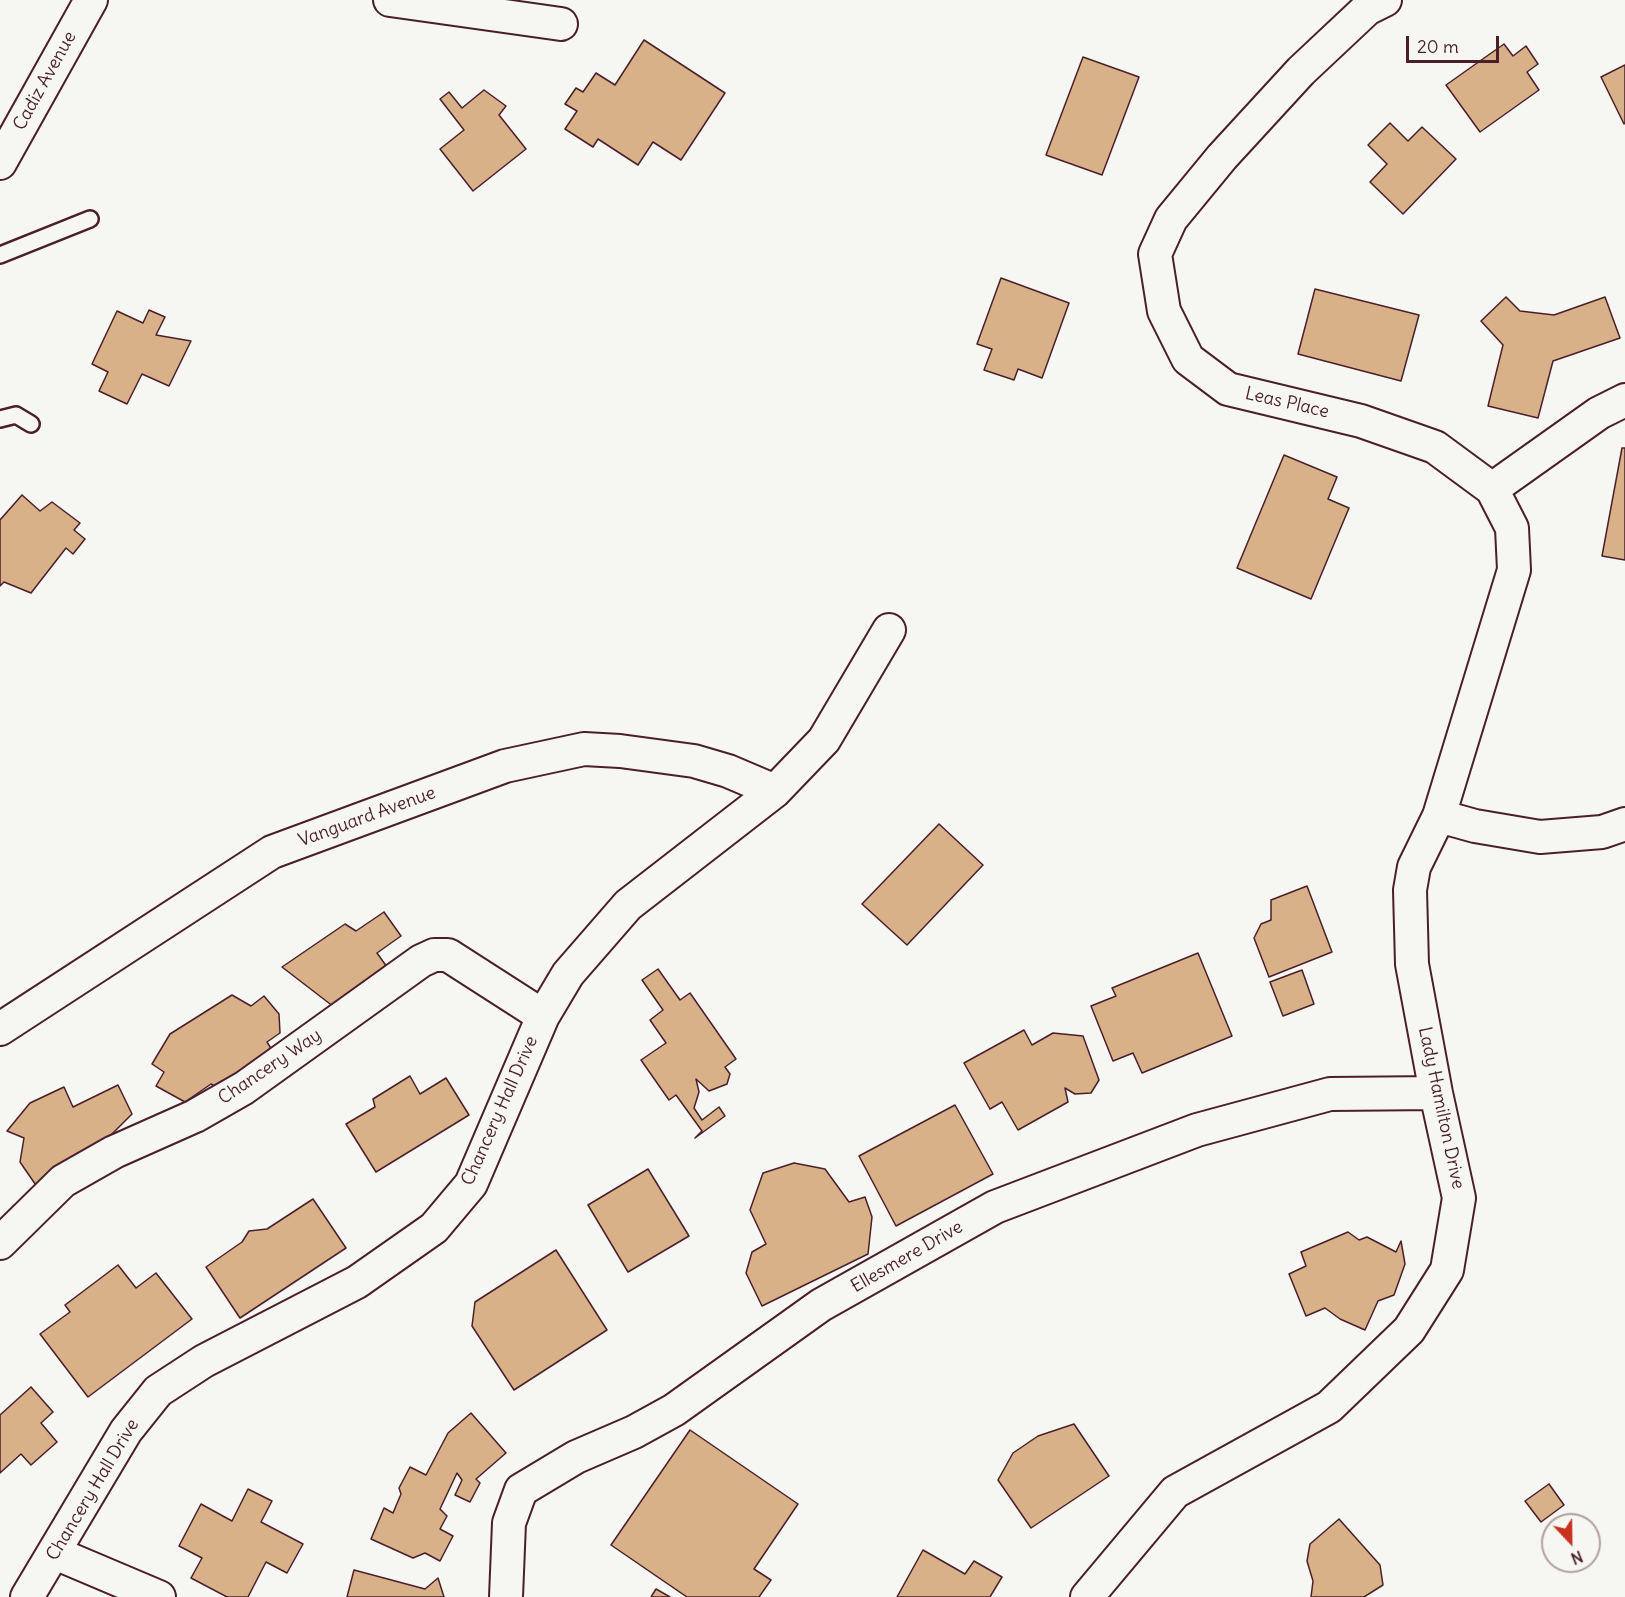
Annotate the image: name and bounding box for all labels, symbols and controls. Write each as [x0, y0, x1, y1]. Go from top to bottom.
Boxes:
scale bar [1409, 24, 1502, 62]
street label: Cadiz Avenue [9, 28, 81, 134]
text: 20 m [1417, 35, 1459, 58]
street label: Leas Place [1243, 383, 1331, 423]
street label: Vanguard Avenue [295, 782, 439, 852]
street label: Chancery Way [214, 1025, 326, 1109]
street label: Lady Hamilton Drive [1413, 1025, 1469, 1191]
street label: Chancery Hall Drive [457, 1033, 543, 1189]
street label: Ellesmere Drive [847, 1216, 967, 1298]
street label: Chancery Hall Drive [42, 1415, 144, 1565]
north arrow [1541, 1513, 1601, 1573]
text: N [1568, 1546, 1586, 1569]

